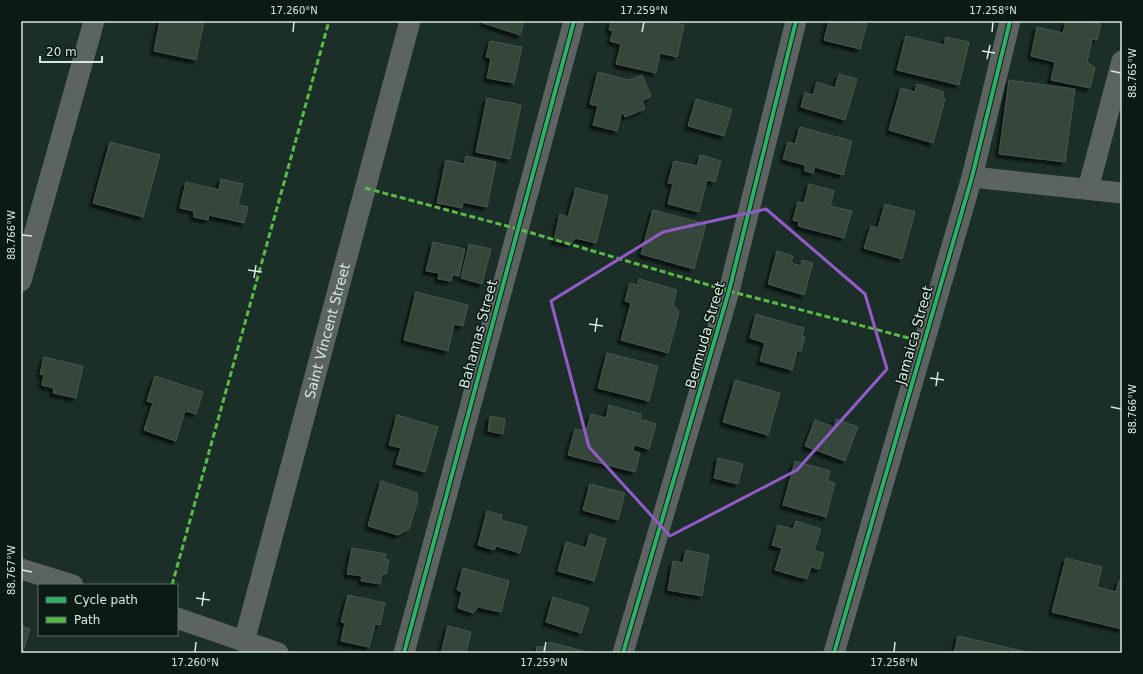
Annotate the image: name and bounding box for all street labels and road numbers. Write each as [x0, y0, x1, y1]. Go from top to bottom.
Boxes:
street label: Saint Vincent Street [301, 261, 353, 401]
street label: Bahamas Street [456, 277, 500, 390]
street label: Bermuda Street [682, 279, 728, 390]
street label: Jamaica Street [892, 283, 936, 387]

